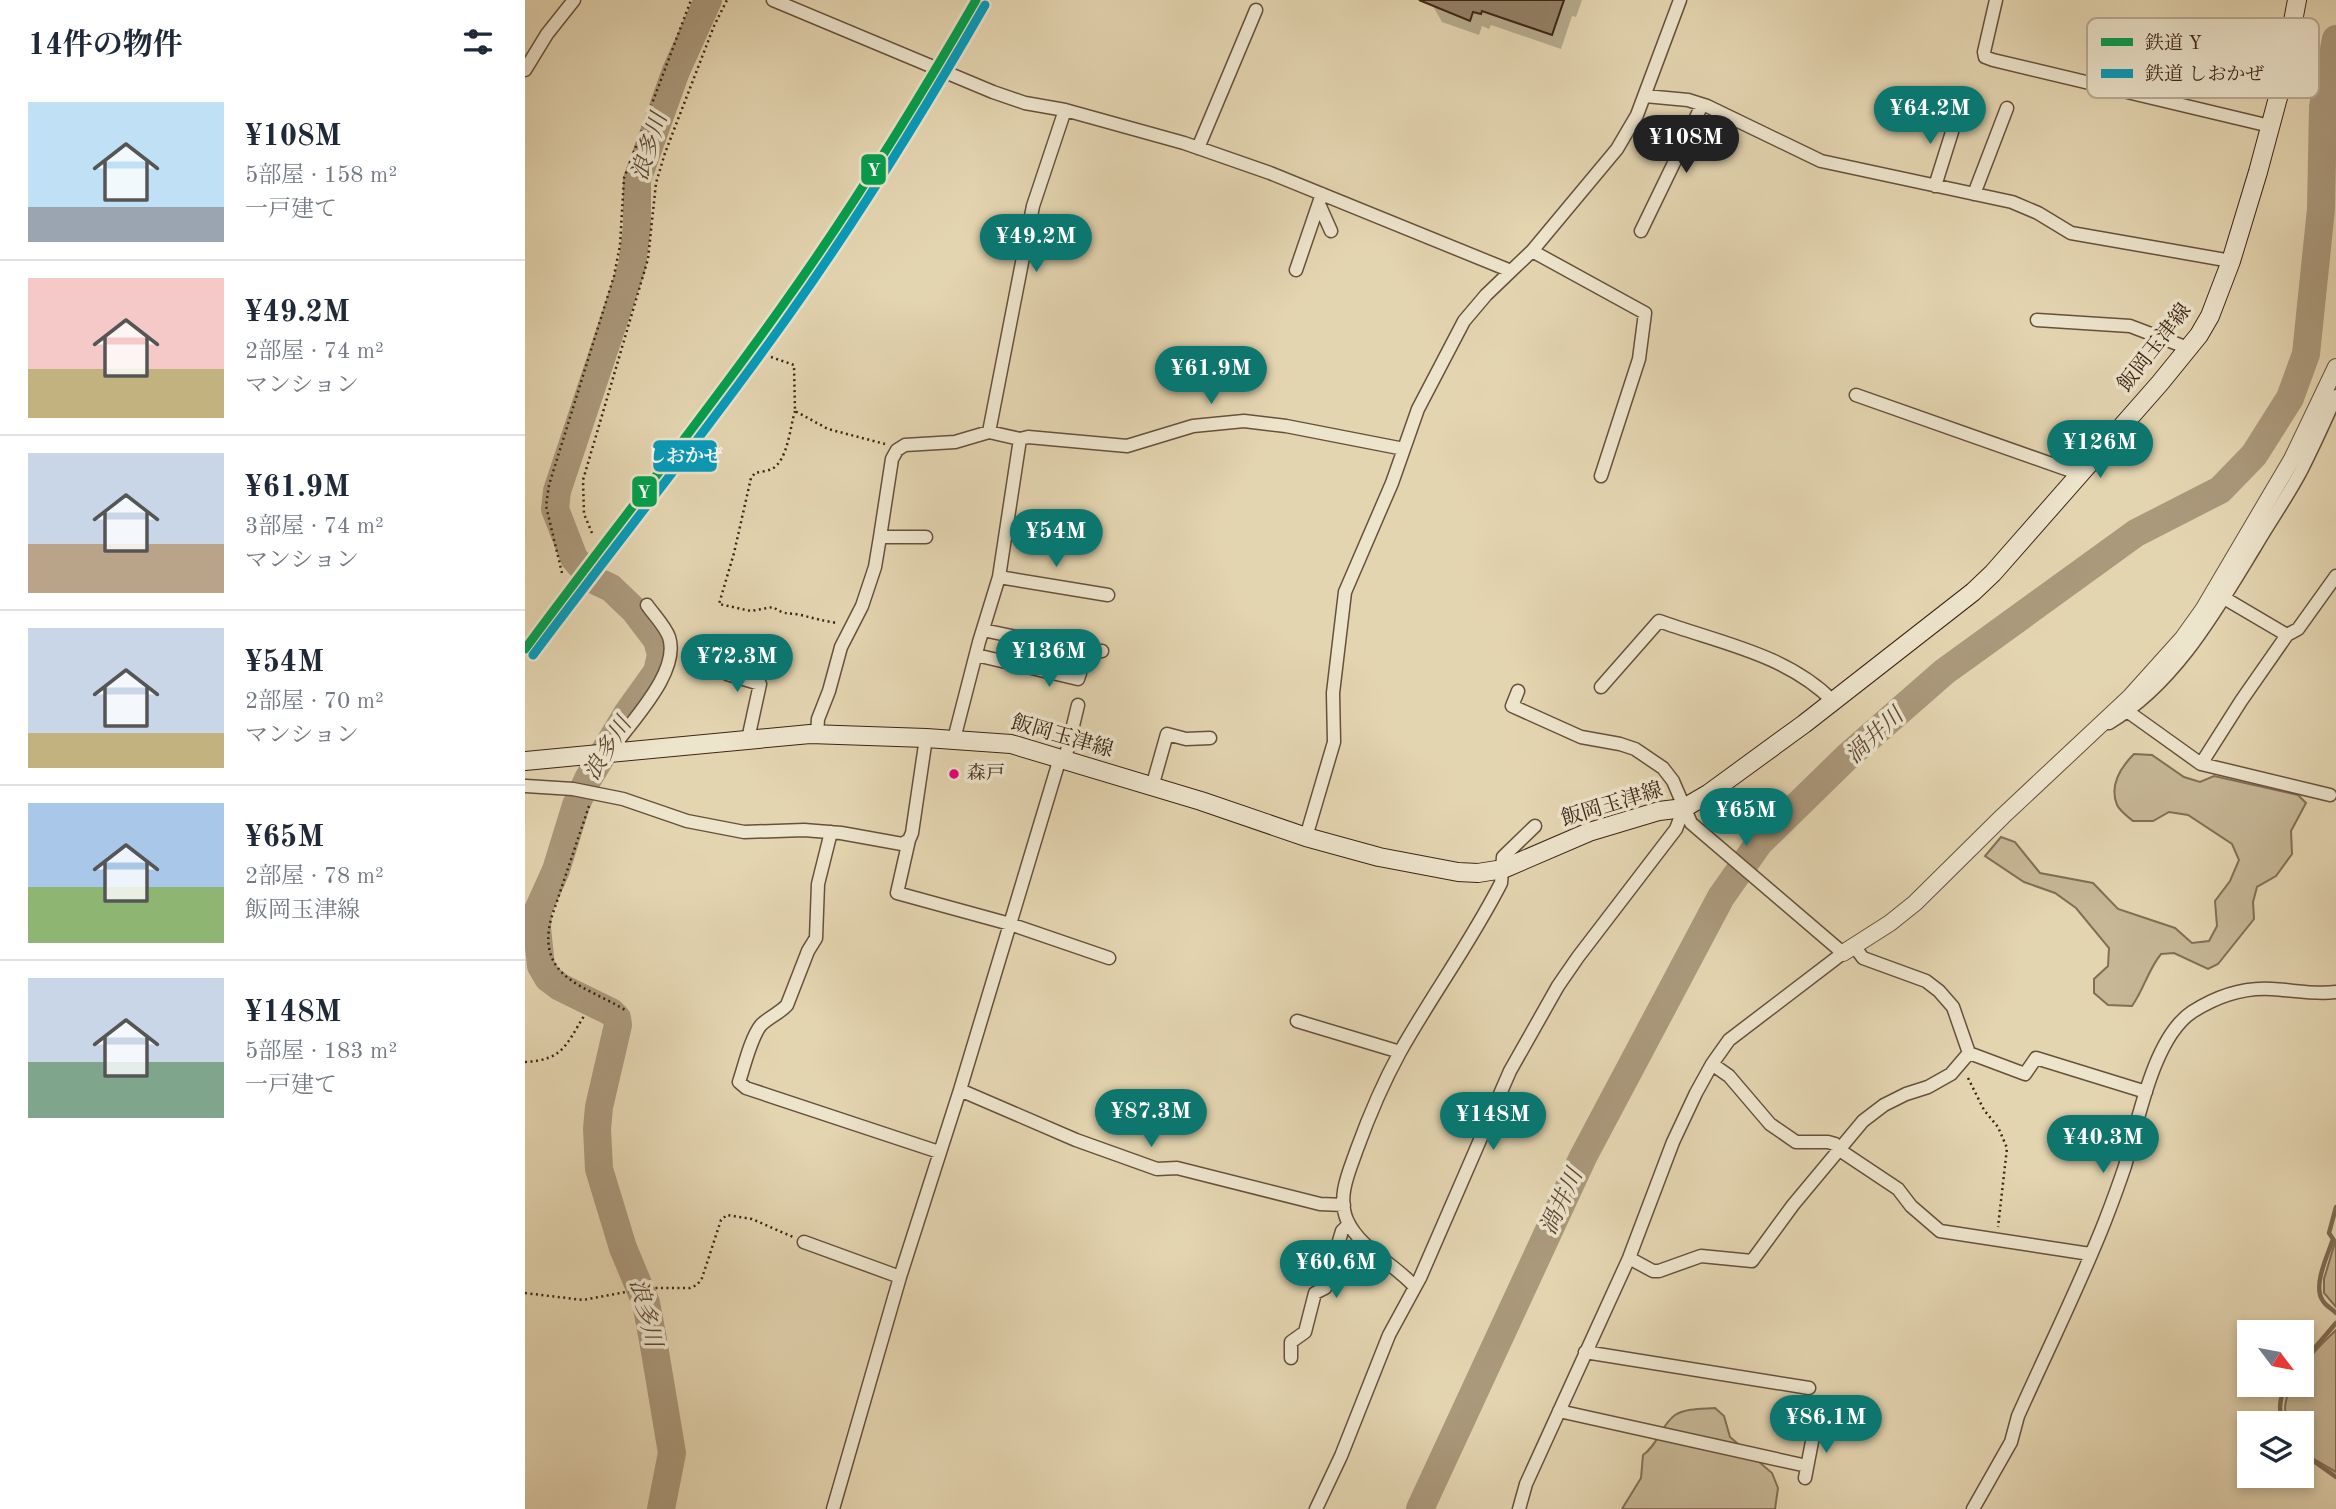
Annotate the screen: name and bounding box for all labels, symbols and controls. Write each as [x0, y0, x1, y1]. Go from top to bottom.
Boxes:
legend [2087, 18, 2319, 98]
icon: filters [459, 23, 497, 61]
text: 14件の物件 [28, 31, 183, 61]
text: 鉄道 Y [2145, 32, 2202, 54]
text: 鉄道 しおかぜ [2145, 63, 2264, 85]
pin: ¥64.2M [1873, 86, 1987, 146]
text: ¥64.2M [1890, 97, 1970, 120]
water label: 浪多川 [626, 107, 673, 183]
pin: ¥108M [1637, 116, 1735, 175]
text: ¥108M [245, 122, 341, 152]
text: ¥108M [1649, 126, 1723, 149]
icon: home [84, 130, 168, 214]
line badge: Y [860, 153, 887, 186]
text: Y [867, 162, 881, 181]
text: 5部屋 · 158 m² [245, 164, 397, 187]
text: 一戸建て [245, 198, 337, 221]
pin: ¥49.2M [979, 215, 1093, 274]
text: ¥49.2M [996, 225, 1076, 248]
text: ¥49.2M [245, 298, 350, 328]
street label: 飯岡玉津線 [2113, 299, 2196, 396]
icon: home [84, 306, 168, 390]
text: 2部屋 · 74 m² [245, 340, 384, 363]
pin: ¥61.9M [1154, 346, 1268, 406]
text: ¥61.9M [1171, 357, 1251, 380]
text: マンション [245, 374, 359, 397]
pin: ¥126M [2051, 420, 2149, 480]
text: ¥126M [2063, 431, 2137, 454]
line badge: しおかぜ [652, 439, 718, 473]
text: しおかぜ [647, 446, 723, 467]
text: ¥61.9M [245, 473, 350, 503]
line badge: Y [631, 475, 658, 508]
icon: home [84, 481, 168, 565]
text: Y [637, 484, 651, 503]
pin: ¥54M [1015, 510, 1097, 569]
text: 3部屋 · 74 m² [245, 515, 384, 538]
text: ¥54M [1026, 520, 1086, 543]
text: マンション [245, 549, 359, 572]
pin: ¥136M [1000, 630, 1098, 689]
pin: ¥72.3M [680, 634, 794, 694]
text: ¥136M [1012, 640, 1086, 663]
text: ¥72.3M [697, 645, 777, 668]
text: ¥54M [245, 648, 324, 678]
icon: home [84, 656, 168, 740]
text: 2部屋 · 70 m² [245, 690, 384, 713]
water label: 渦井川 [1841, 701, 1910, 768]
water label: 浪多川 [578, 710, 638, 784]
street label: 飯岡玉津線 [1009, 711, 1116, 762]
text: マンション [245, 724, 359, 747]
place label: 森戸 [967, 763, 1005, 784]
marker: 森戸 [947, 767, 961, 781]
street label: 飯岡玉津線 [1558, 778, 1665, 830]
pin: ¥65M [1705, 788, 1787, 848]
text: ¥65M [1716, 799, 1776, 822]
text: ¥65M [245, 823, 324, 853]
icon: home [84, 831, 168, 915]
text: 2部屋 · 78 m² [245, 865, 384, 888]
text: 飯岡玉津線 [245, 899, 360, 922]
text: ¥148M [245, 998, 341, 1028]
icon: home [84, 1006, 168, 1090]
text: 5部屋 · 183 m² [245, 1040, 397, 1063]
text: 一戸建て [245, 1074, 337, 1097]
pin: ¥87.3M [1094, 1090, 1208, 1149]
pin: ¥148M [1444, 1092, 1542, 1152]
text: ¥87.3M [1111, 1100, 1191, 1123]
text: ¥148M [1456, 1103, 1530, 1126]
pin: ¥40.3M [2046, 1116, 2160, 1175]
text: ¥40.3M [2063, 1126, 2143, 1149]
water label: 渦井川 [1535, 1162, 1588, 1238]
pin: ¥60.6M [1279, 1240, 1393, 1300]
text: ¥60.6M [1296, 1251, 1376, 1274]
water label: 浪多川 [625, 1276, 667, 1352]
north arrow [2237, 1320, 2313, 1396]
map controls [2237, 1320, 2314, 1488]
pin: ¥86.1M [1769, 1396, 1883, 1455]
text: ¥86.1M [1786, 1406, 1866, 1429]
button: layers [2237, 1411, 2314, 1488]

